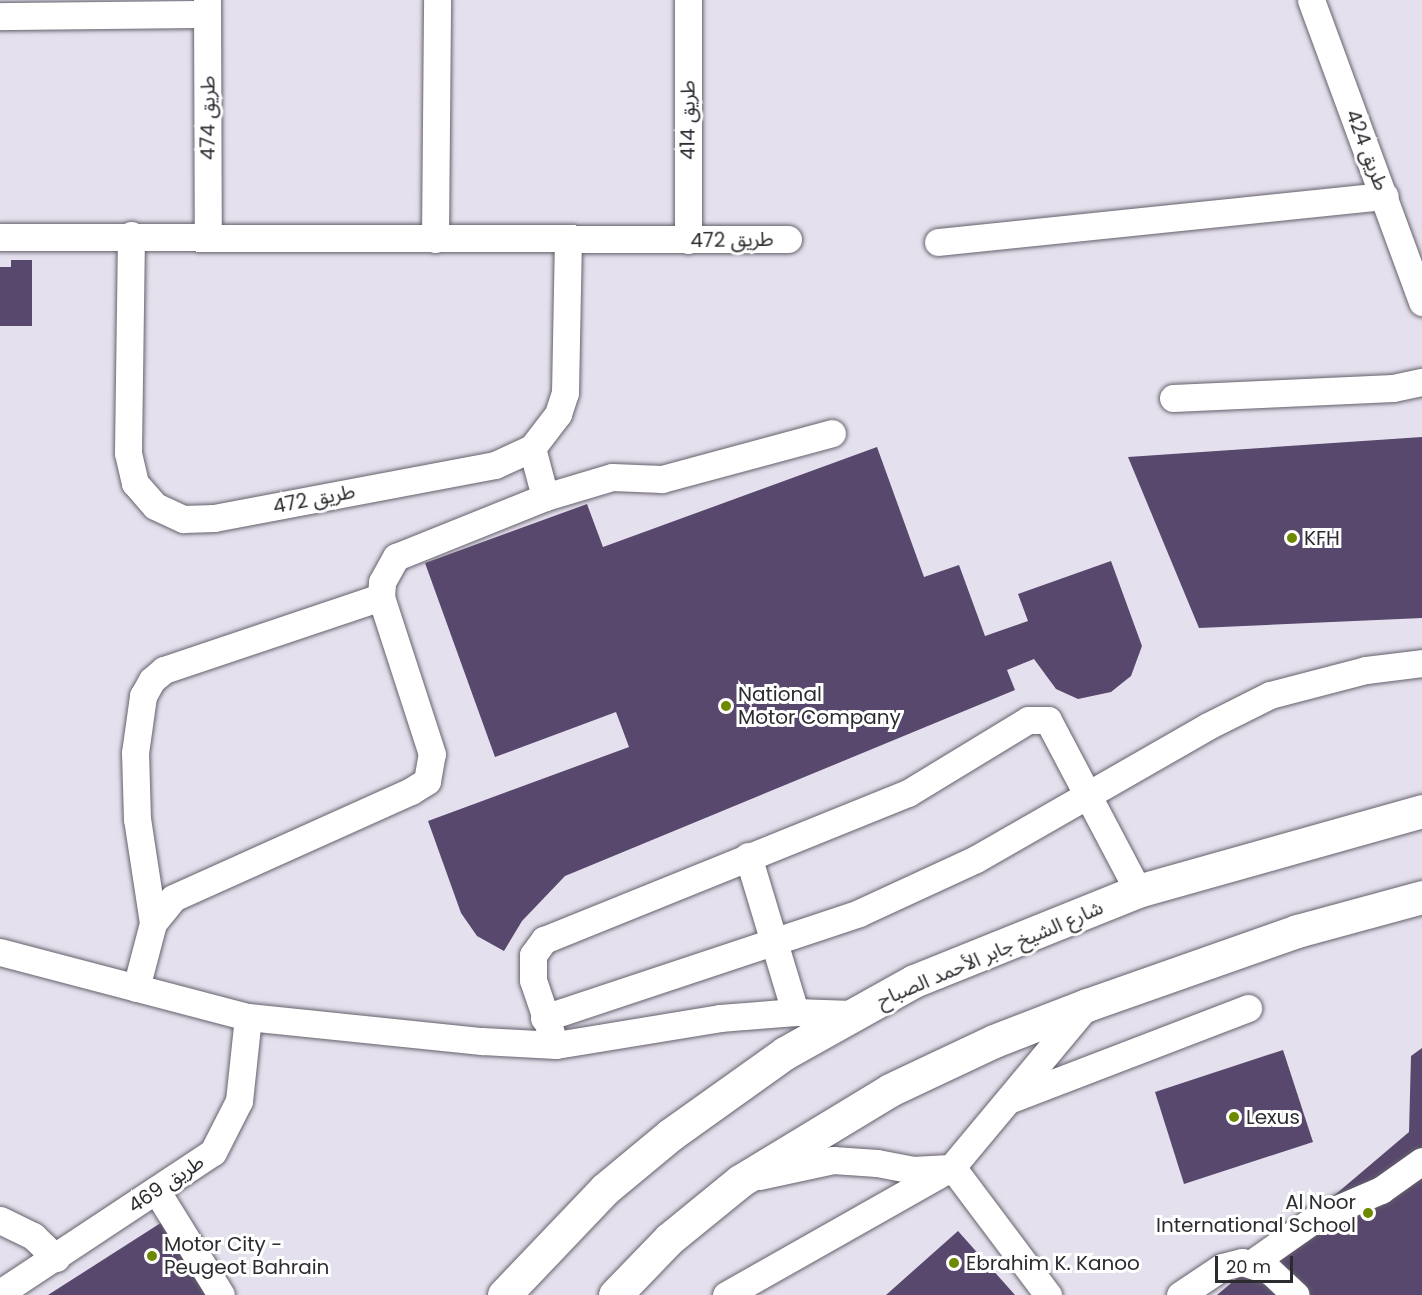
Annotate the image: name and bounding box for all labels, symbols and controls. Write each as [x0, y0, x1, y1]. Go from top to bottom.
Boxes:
street label: طريق 474 [196, 76, 220, 160]
street label: طريق 414 [676, 80, 700, 160]
street label: طريق 424 [1341, 106, 1393, 194]
street label: طريق 472 [690, 227, 774, 253]
street label: طريق 472 [271, 479, 357, 519]
place label: KFH [1304, 526, 1340, 550]
marker: KFH [1285, 531, 1299, 545]
place label: National Motor Company [738, 682, 901, 729]
marker: National Motor Company [719, 699, 733, 713]
street label: شارع الشيخ جابر الأحمد الصباح [873, 895, 1107, 1013]
place label: Lexus [1246, 1105, 1300, 1129]
marker: Lexus [1227, 1110, 1241, 1124]
street label: طريق 469 [124, 1150, 208, 1218]
place label: Al Noor International School [1156, 1190, 1356, 1237]
marker: Al Noor International School [1361, 1206, 1375, 1220]
place label: Motor City - Peugeot Bahrain [164, 1232, 329, 1279]
scale bar [1218, 1244, 1296, 1282]
marker: Motor City - Peugeot Bahrain [145, 1249, 159, 1263]
place label: Ebrahim K. Kanoo [966, 1251, 1140, 1275]
text: 20 m [1226, 1254, 1271, 1279]
marker: Ebrahim K. Kanoo [947, 1256, 961, 1270]

